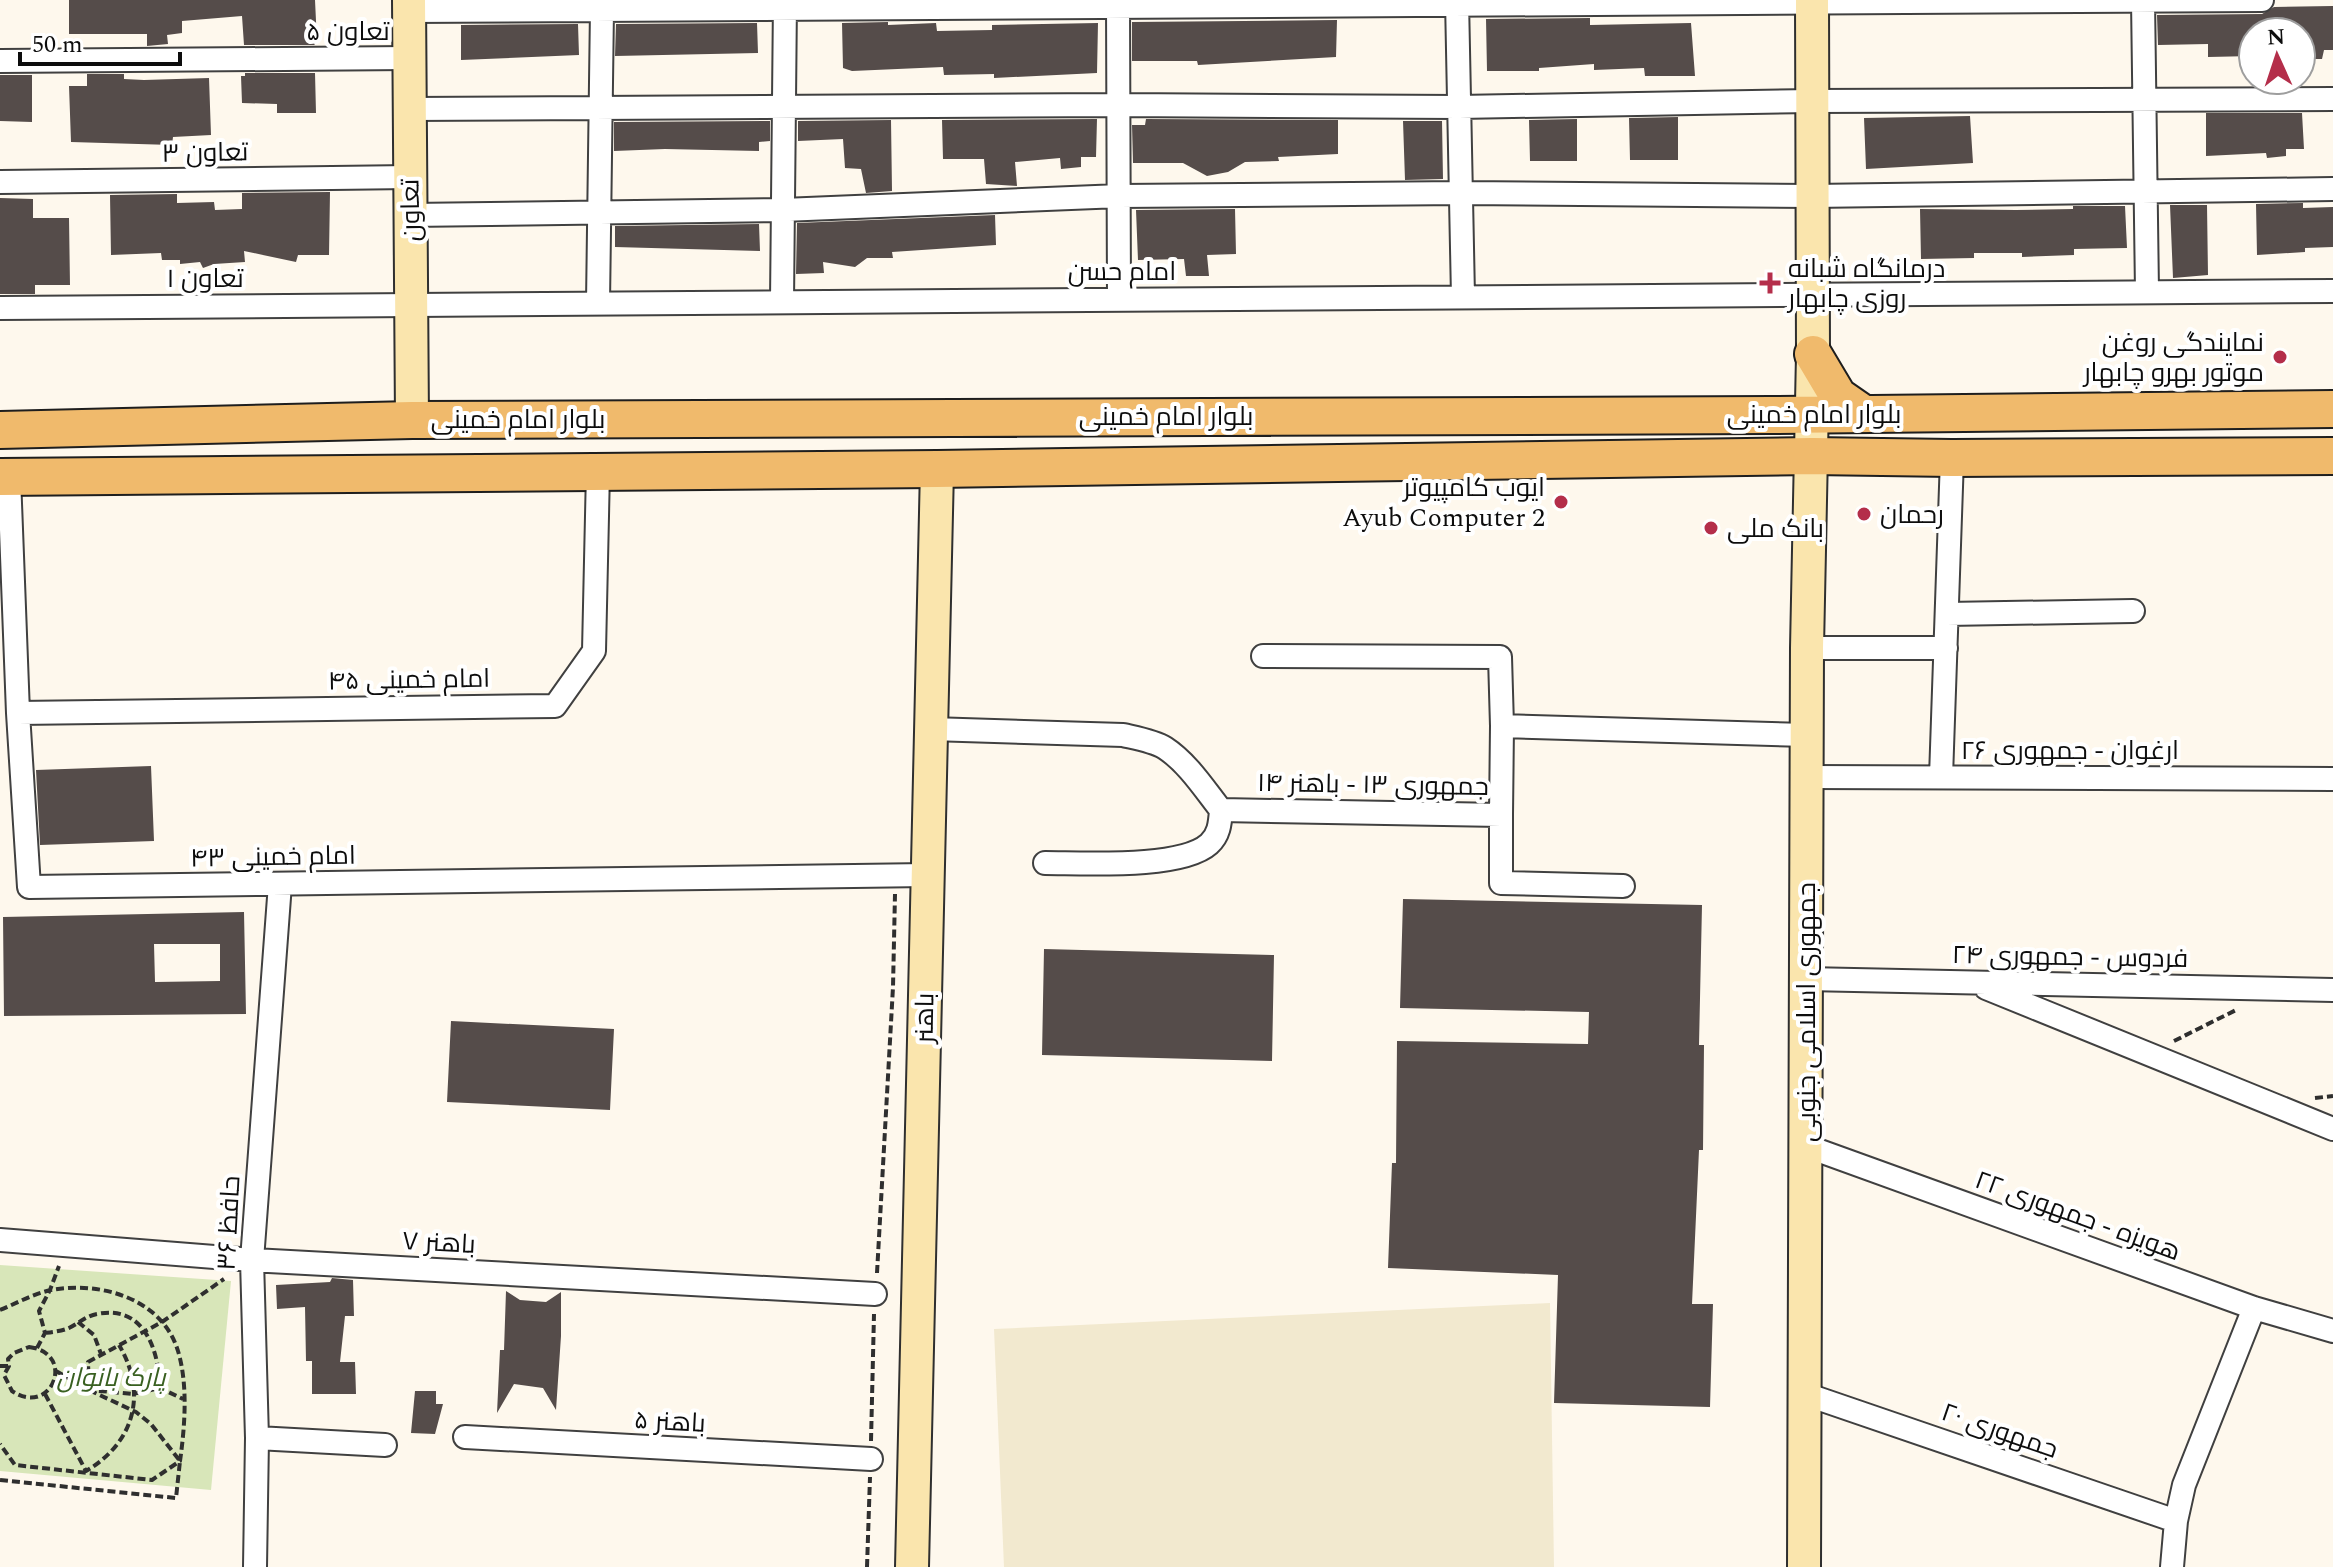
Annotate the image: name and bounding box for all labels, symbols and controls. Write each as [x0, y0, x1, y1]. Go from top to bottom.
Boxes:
street label: تعاون ۵ [306, 12, 390, 52]
scale bar [20, 16, 180, 66]
north arrow [2237, 16, 2317, 96]
text: N [2266, 21, 2286, 54]
text: 50 m [32, 27, 83, 63]
street label: تعاون ۳ [161, 132, 249, 174]
street label: تعاون [390, 178, 432, 242]
place label: درمانگاه شبانه روزی چابهار [1786, 249, 1945, 319]
street label: امام حسن [1068, 252, 1176, 292]
street label: تعاون ۱ [166, 259, 244, 299]
marker: درمانگاه شبانه روزی چابهار [1759, 272, 1781, 294]
place label: نمایندگی روغن موتور بهرو چابهار [2082, 323, 2264, 393]
marker: نمایندگی روغن موتور بهرو چابهار [2271, 348, 2289, 366]
street label: بلوار امام خمینی [1727, 395, 1901, 435]
street label: بلوار امام خمینی [1079, 397, 1253, 437]
street label: بلوار امام خمینی [431, 400, 605, 440]
place label: ایوب کامپیوتر Ayub Computer 2 [1342, 468, 1545, 538]
marker: ایوب کامپیوتر Ayub Computer 2 [1552, 493, 1570, 511]
place label: رحمان [1880, 495, 1944, 535]
marker: رحمان [1855, 505, 1873, 523]
place label: بانک ملی [1727, 509, 1824, 549]
marker: بانک ملی [1702, 519, 1720, 537]
street label: امام خمینی ۴۵ [328, 659, 491, 701]
street label: ارغوان - جمهوری ۲۶ [1961, 731, 2179, 771]
street label: جمهوری ۱۳ - باهنر ۱۴ [1257, 763, 1489, 807]
street label: امام خمینی ۴۳ [190, 836, 356, 878]
street label: جمهوری اسلامی جنوبی [1787, 882, 1827, 1142]
street label: فردوس - جمهوری ۲۴ [1951, 935, 2188, 979]
street label: باهنر [905, 992, 945, 1046]
street label: هویزه - جمهوری ۲۲ [1969, 1160, 2186, 1272]
street label: حافظ ۳۶ [207, 1175, 251, 1272]
street label: باهنر ۷ [401, 1221, 477, 1265]
park label: پارک بانوان [57, 1358, 168, 1398]
street label: جمهوری ۲۰ [1936, 1392, 2063, 1470]
street label: باهنر ۵ [633, 1400, 707, 1444]

